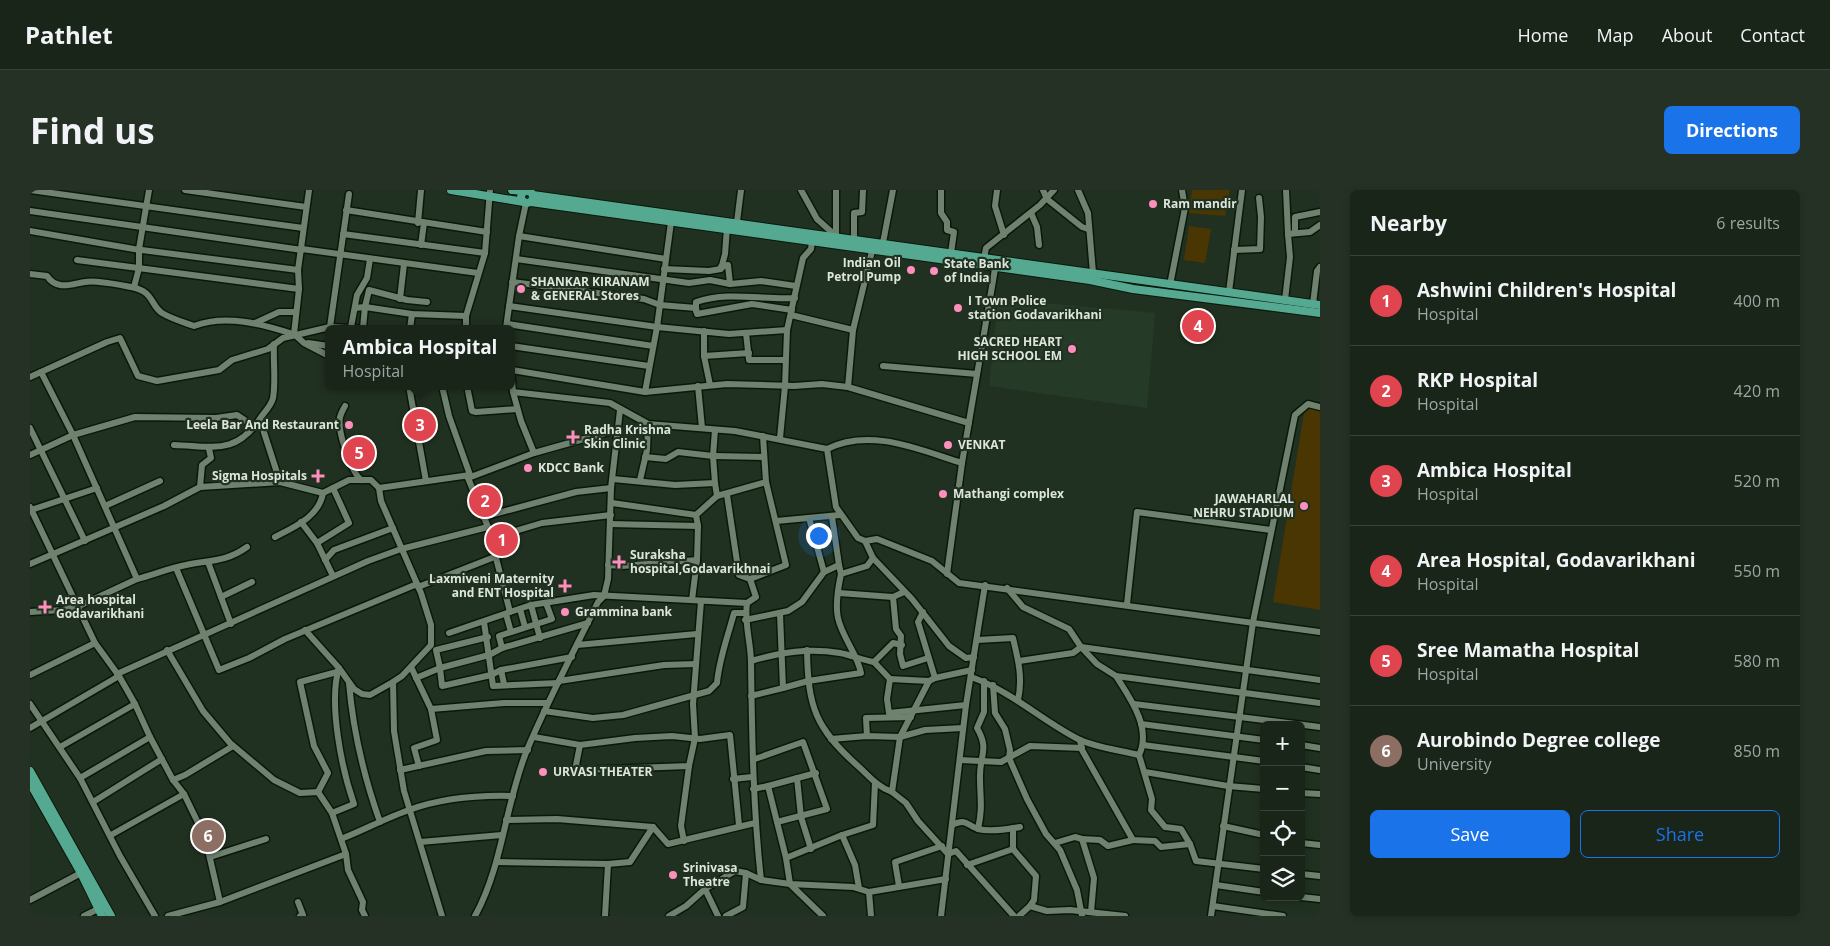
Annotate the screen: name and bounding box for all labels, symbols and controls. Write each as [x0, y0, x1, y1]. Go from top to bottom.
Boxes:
text: Pathlet [25, 18, 113, 51]
text: Home [1518, 23, 1568, 47]
text: Map [1596, 23, 1634, 47]
text: About [1662, 23, 1712, 47]
text: Contact [1740, 23, 1805, 47]
button: Directions [1664, 106, 1800, 154]
text: Find us [30, 107, 155, 154]
place label: Ram mandir [1163, 195, 1237, 212]
marker: Ram mandir [1147, 198, 1159, 210]
text: Nearby [1370, 209, 1447, 237]
text: 6 results [1716, 212, 1780, 234]
place label: Indian Oil Petrol Pump [827, 254, 901, 285]
place label: State Bank of India [944, 255, 1010, 286]
marker: Indian Oil Petrol Pump [905, 264, 917, 276]
marker: State Bank of India [928, 265, 940, 277]
place label: SHANKAR KIRANAM & GENERAL Stores [531, 273, 650, 304]
text: Ashwini Children's Hospital [1417, 277, 1676, 303]
marker: SHANKAR KIRANAM & GENERAL Stores [515, 283, 527, 295]
text: 1 [1381, 290, 1391, 312]
text: 400 m [1734, 290, 1780, 312]
place label: I Town Police station Godavarikhani [968, 292, 1102, 323]
marker: I Town Police station Godavarikhani [952, 302, 964, 314]
text: Hospital [1417, 303, 1479, 325]
pin: 4 [1182, 307, 1214, 345]
popup [325, 325, 515, 390]
place label: SACRED HEART HIGH SCHOOL EM [957, 333, 1062, 364]
text: Ambica Hospital [343, 334, 497, 360]
marker: SACRED HEART HIGH SCHOOL EM [1066, 343, 1078, 355]
text: Hospital [343, 360, 404, 382]
text: RKP Hospital [1417, 367, 1538, 393]
text: 2 [1381, 380, 1391, 402]
text: 420 m [1734, 380, 1780, 402]
text: Hospital [1417, 393, 1479, 415]
pin: 3 [404, 406, 436, 444]
place label: Leela Bar And Restaurant [186, 416, 339, 433]
marker: Leela Bar And Restaurant [343, 419, 355, 431]
place label: Radha Krishna Skin Clinic [584, 421, 671, 452]
marker: Radha Krishna Skin Clinic [566, 430, 580, 444]
pin: 5 [343, 434, 375, 472]
place label: VENKAT [958, 436, 1006, 453]
marker: VENKAT [942, 439, 954, 451]
text: Ambica Hospital [1417, 457, 1572, 483]
place label: KDCC Bank [538, 459, 604, 476]
marker: KDCC Bank [522, 462, 534, 474]
place label: Sigma Hospitals [212, 467, 307, 484]
marker: Sigma Hospitals [311, 469, 325, 483]
text: 3 [1381, 470, 1391, 492]
text: 520 m [1734, 470, 1780, 492]
pin: 2 [469, 482, 501, 520]
text: Hospital [1417, 483, 1479, 505]
place label: Mathangi complex [953, 485, 1064, 502]
marker: Mathangi complex [937, 488, 949, 500]
place label: JAWAHARLAL NEHRU STADIUM [1193, 490, 1294, 521]
marker: JAWAHARLAL NEHRU STADIUM [1298, 500, 1310, 512]
pin: 1 [486, 521, 518, 559]
your location [806, 523, 832, 549]
place label: Suraksha hospital,Godavarikhnai [630, 546, 770, 577]
text: Area Hospital, Godavarikhani [1417, 547, 1696, 573]
marker: Suraksha hospital,Godavarikhnai [612, 555, 626, 569]
text: 4 [1381, 560, 1391, 582]
text: 550 m [1734, 560, 1780, 582]
place label: Laxmiveni Maternity and ENT Hospital [429, 570, 554, 601]
text: Hospital [1417, 573, 1479, 595]
marker: Laxmiveni Maternity and ENT Hospital [558, 579, 572, 593]
place label: Area hospital Godavarikhani [56, 591, 144, 622]
marker: Area hospital Godavarikhani [38, 600, 52, 614]
place label: Grammina bank [575, 603, 673, 620]
marker: Grammina bank [559, 606, 571, 618]
text: Sree Mamatha Hospital [1417, 637, 1639, 663]
text: 5 [1381, 650, 1391, 672]
text: 580 m [1734, 650, 1780, 672]
text: Hospital [1417, 663, 1479, 685]
map controls [1260, 721, 1305, 901]
button: + [1260, 721, 1305, 766]
text: Aurobindo Degree college [1417, 727, 1660, 753]
text: 6 [1381, 740, 1391, 762]
text: 850 m [1734, 740, 1780, 762]
text: University [1417, 753, 1491, 775]
place label: URVASI THEATER [553, 763, 653, 780]
marker: URVASI THEATER [537, 766, 549, 778]
button: − [1260, 766, 1305, 811]
button: Save [1370, 810, 1570, 858]
button: Share [1580, 810, 1780, 858]
button: locate [1260, 811, 1305, 856]
pin: 6 [192, 817, 224, 855]
button: layers [1260, 856, 1305, 901]
place label: Srinivasa Theatre [683, 859, 738, 890]
marker: Srinivasa Theatre [667, 869, 679, 881]

